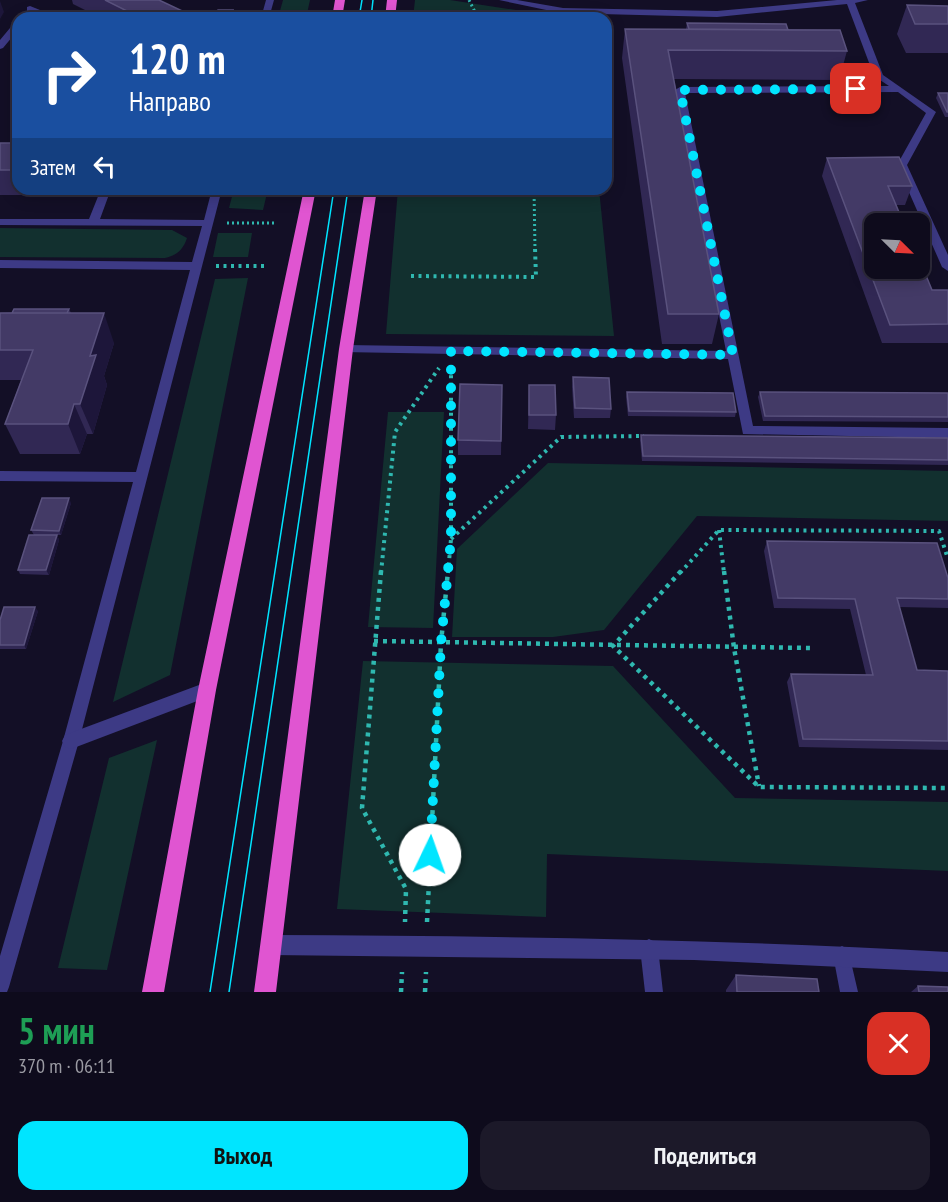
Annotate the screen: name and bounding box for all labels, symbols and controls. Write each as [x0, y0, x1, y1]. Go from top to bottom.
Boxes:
text: 120 m [129, 31, 226, 86]
icon: right [30, 36, 108, 114]
pin [830, 63, 881, 114]
icon: arrive [839, 72, 872, 105]
text: Направо [129, 84, 211, 118]
icon: left [88, 150, 121, 183]
text: Затем [30, 153, 76, 181]
north arrow [864, 213, 930, 279]
map controls [864, 213, 930, 279]
position arrow [398, 823, 462, 887]
text: 5 мин [18, 1007, 95, 1054]
button: close [867, 1012, 930, 1075]
text: 370 m · 06:11 [18, 1053, 115, 1079]
button: Выход [18, 1121, 468, 1190]
button: Поделиться [480, 1121, 930, 1190]

